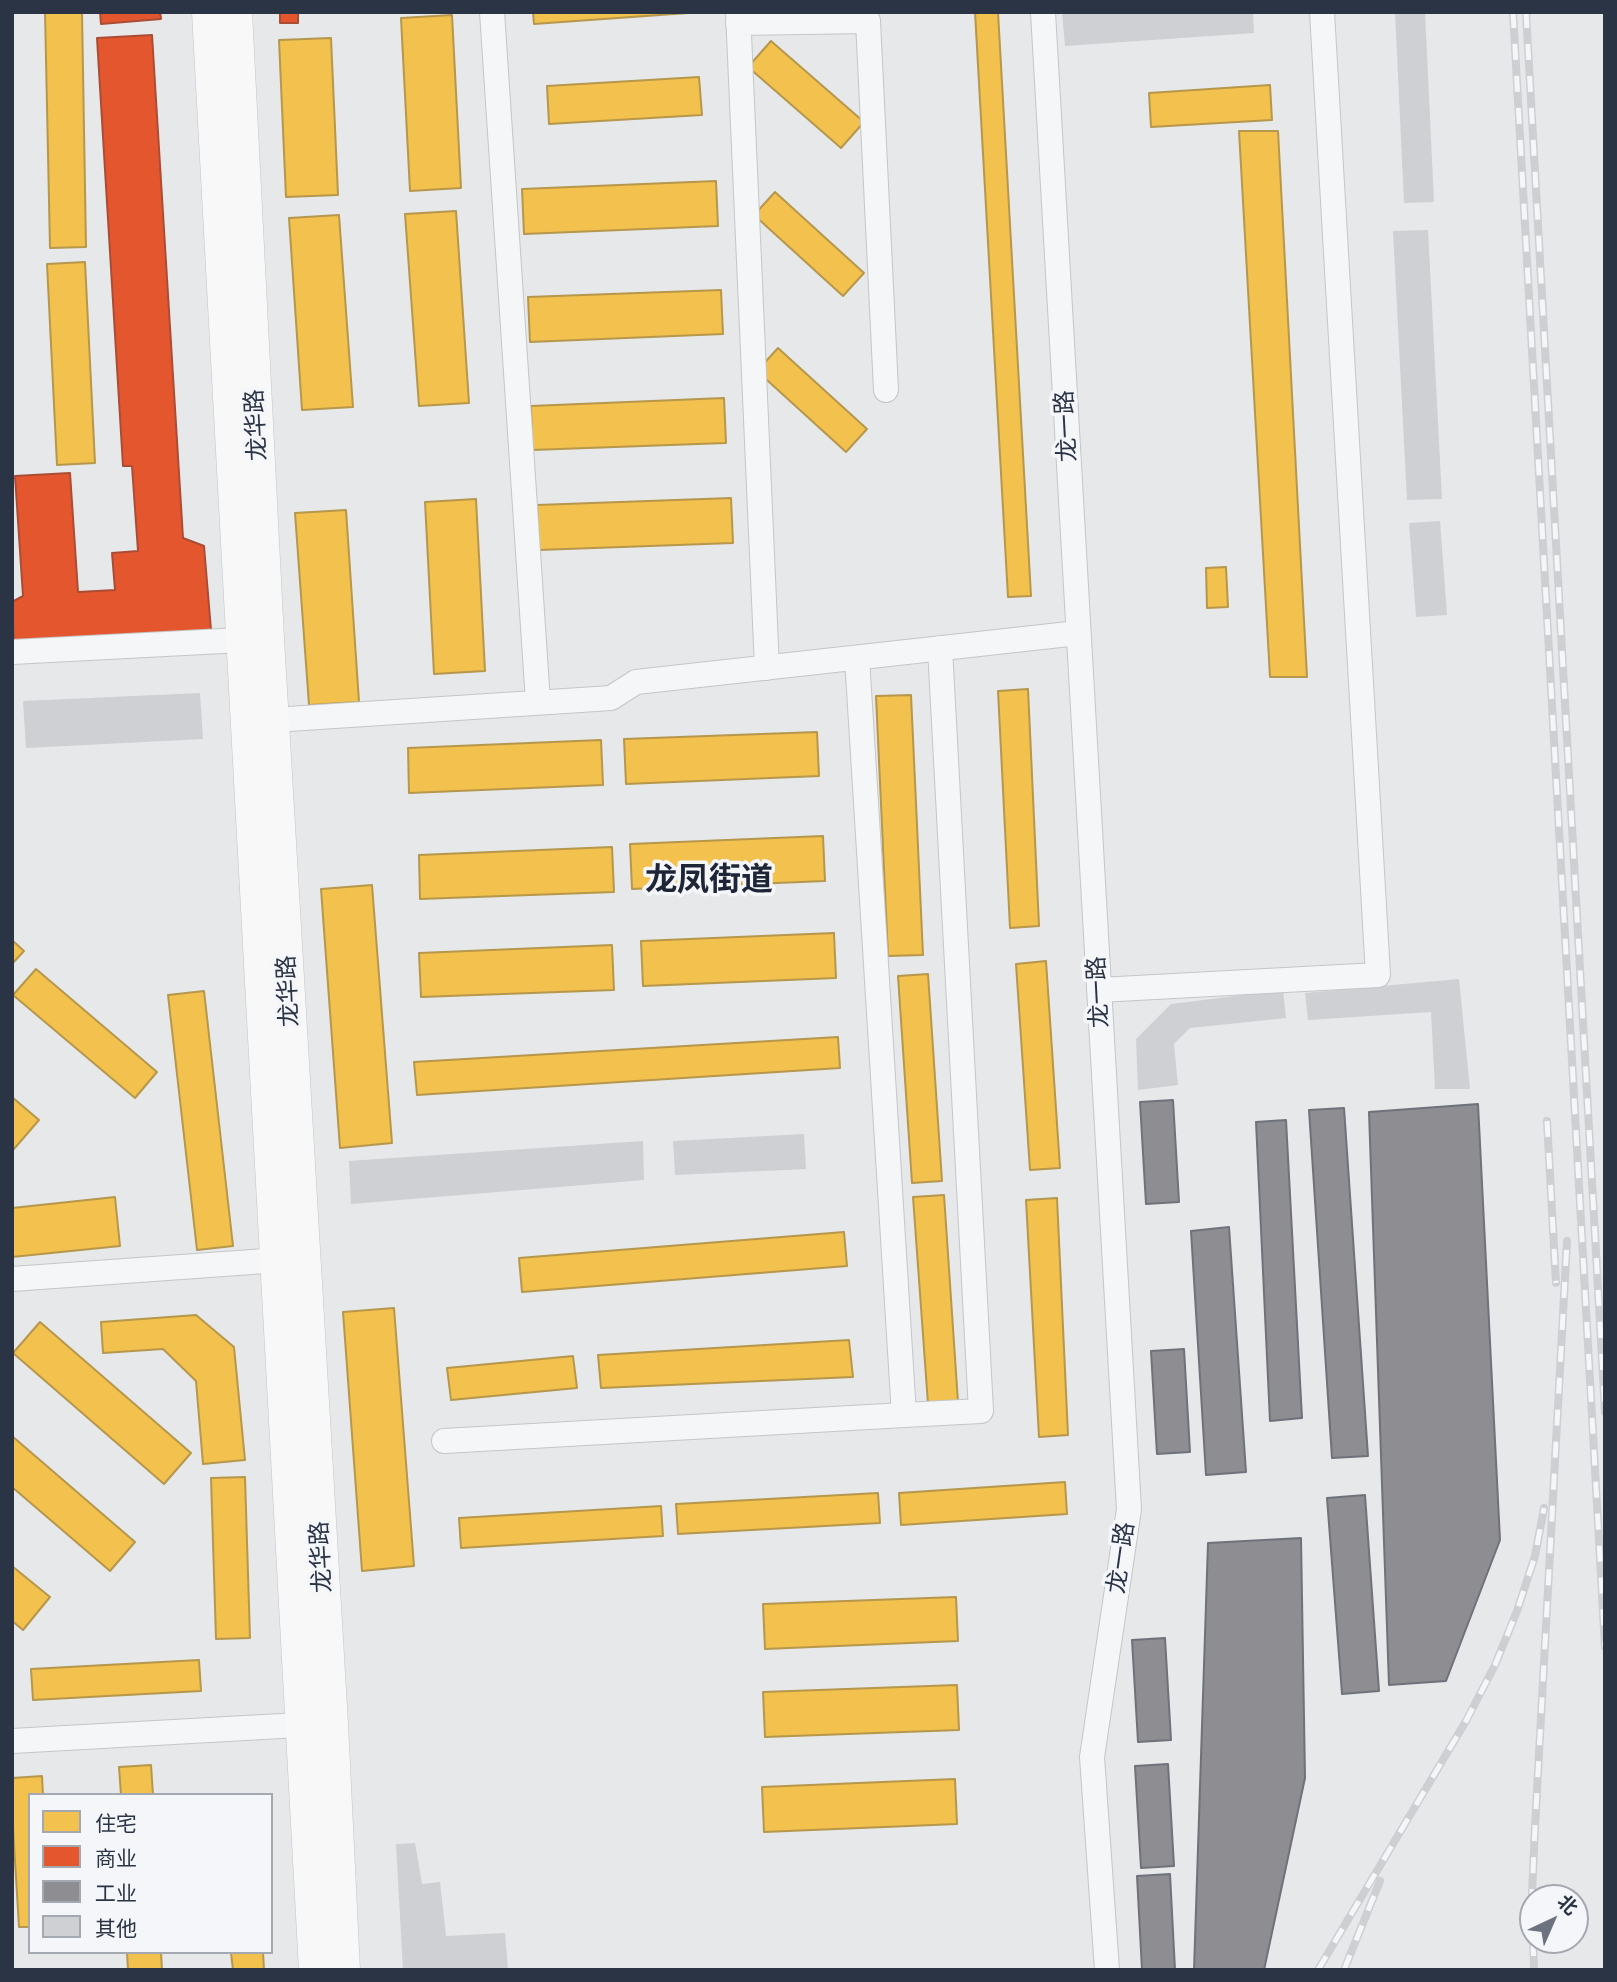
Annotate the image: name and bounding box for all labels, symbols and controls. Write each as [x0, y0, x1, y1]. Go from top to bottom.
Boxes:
street label: 龙华路 [241, 388, 273, 462]
street label: 龙一路 [1051, 389, 1083, 463]
district label: 龙凤街道 [645, 862, 773, 900]
street label: 龙华路 [273, 954, 305, 1028]
street label: 龙一路 [1083, 955, 1115, 1029]
street label: 龙华路 [306, 1520, 338, 1594]
street label: 龙一路 [1103, 1520, 1141, 1596]
legend [28, 1793, 273, 1954]
text: 住宅 [95, 1810, 137, 1837]
text: 商业 [95, 1845, 137, 1872]
text: 工业 [95, 1880, 137, 1907]
north arrow [1519, 1884, 1589, 1954]
text: 北 [1552, 1889, 1583, 1921]
text: 其他 [95, 1915, 137, 1942]

